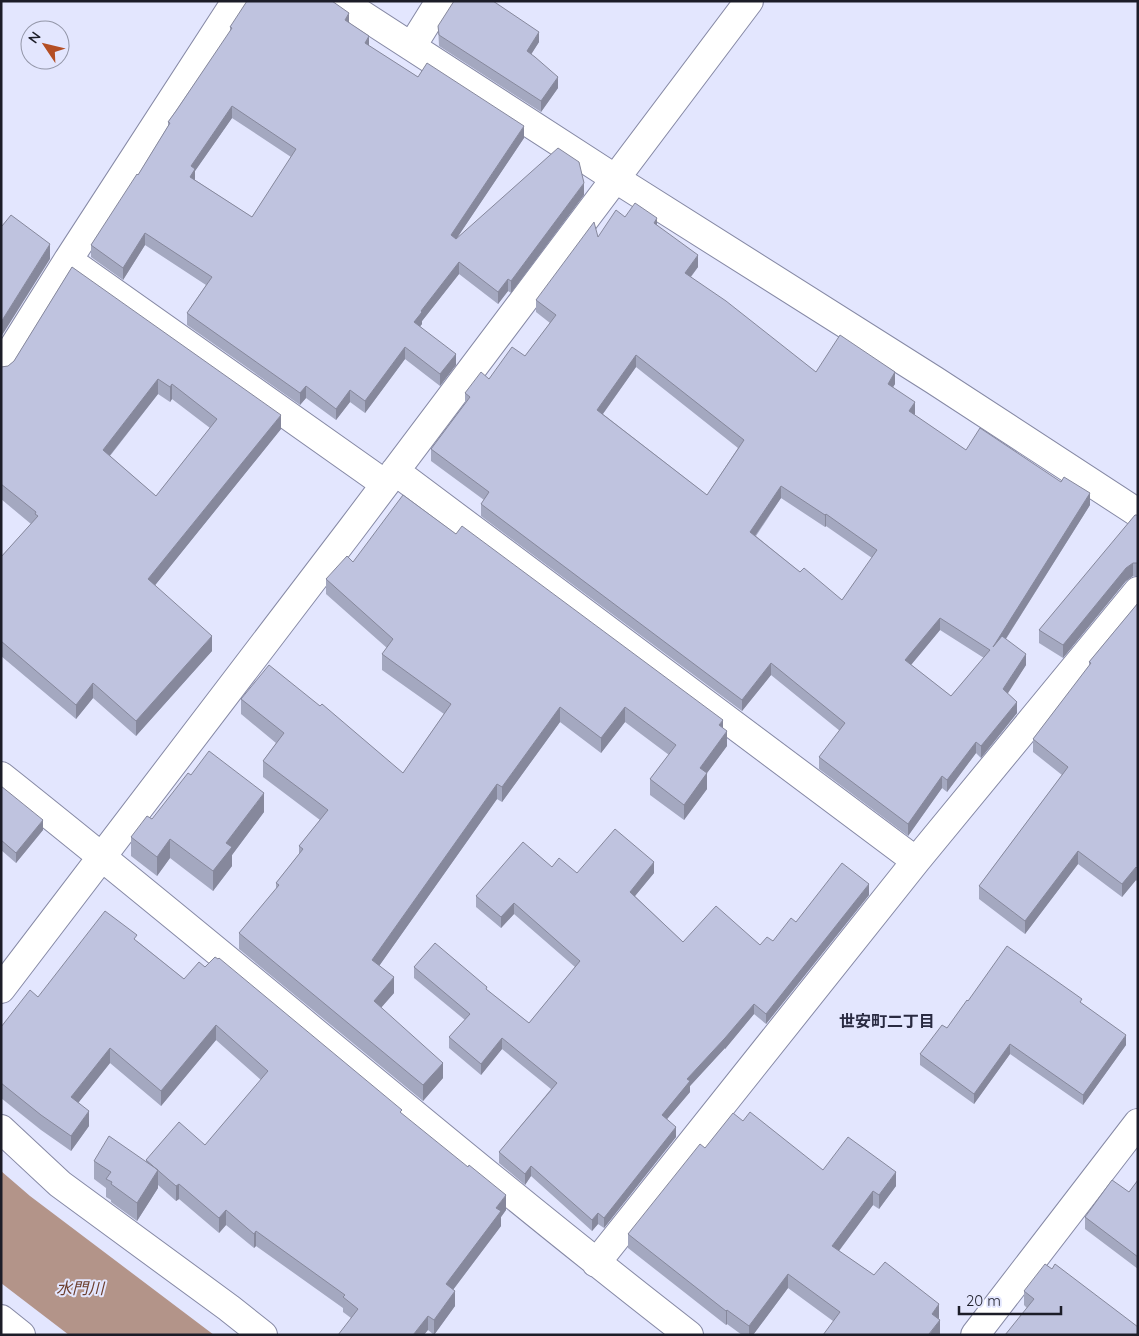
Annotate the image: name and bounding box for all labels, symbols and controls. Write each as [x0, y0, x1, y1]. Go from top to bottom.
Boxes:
north arrow [20, 20, 70, 70]
text: N [24, 28, 45, 47]
district label: 世安町二丁目 [839, 1011, 935, 1031]
water label: 水門川 [56, 1278, 106, 1298]
scale bar [959, 1284, 1062, 1316]
text: 20 m [966, 1291, 1001, 1310]

